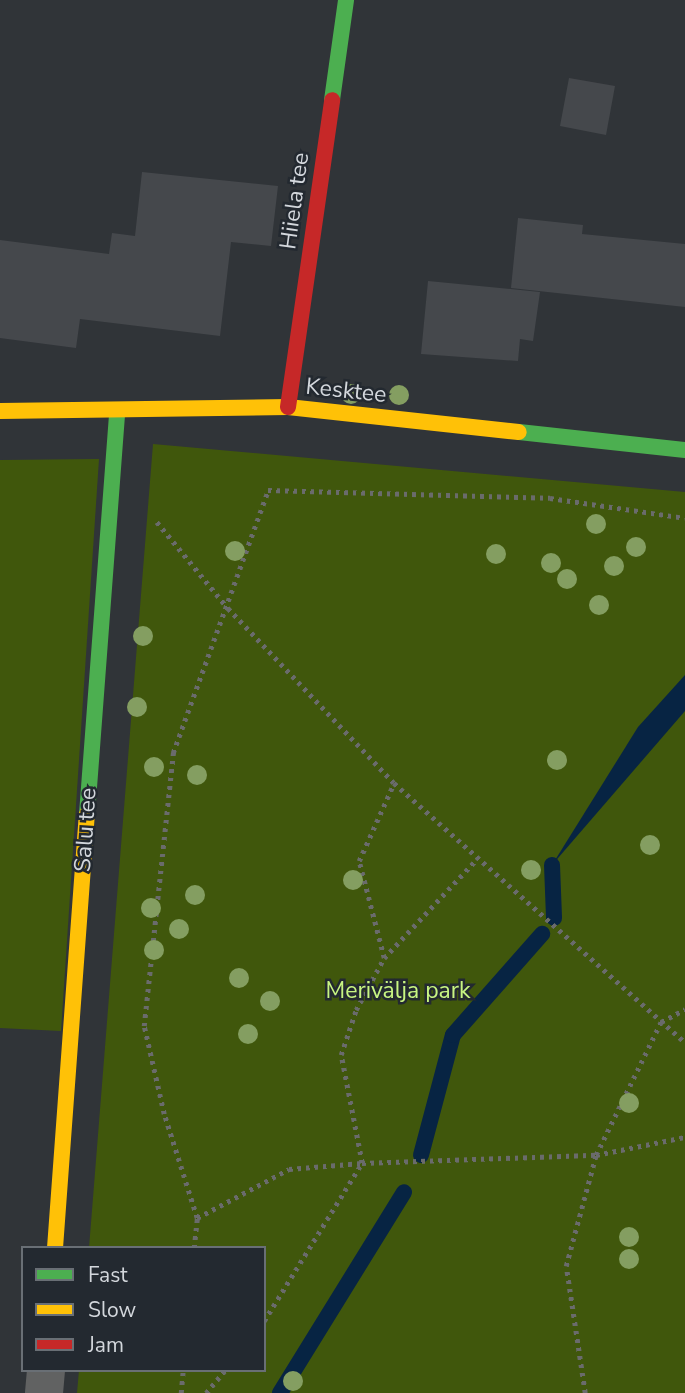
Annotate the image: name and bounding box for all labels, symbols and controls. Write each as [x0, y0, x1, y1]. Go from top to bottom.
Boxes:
street label: Hiiela tee [275, 151, 315, 251]
street label: Kesktee [304, 373, 388, 409]
street label: Salu tee [69, 787, 103, 873]
park label: Merivälja park [326, 977, 470, 1005]
legend [21, 1246, 266, 1372]
text: Fast [88, 1261, 128, 1289]
text: Slow [88, 1296, 136, 1324]
text: Jam [88, 1331, 124, 1359]

